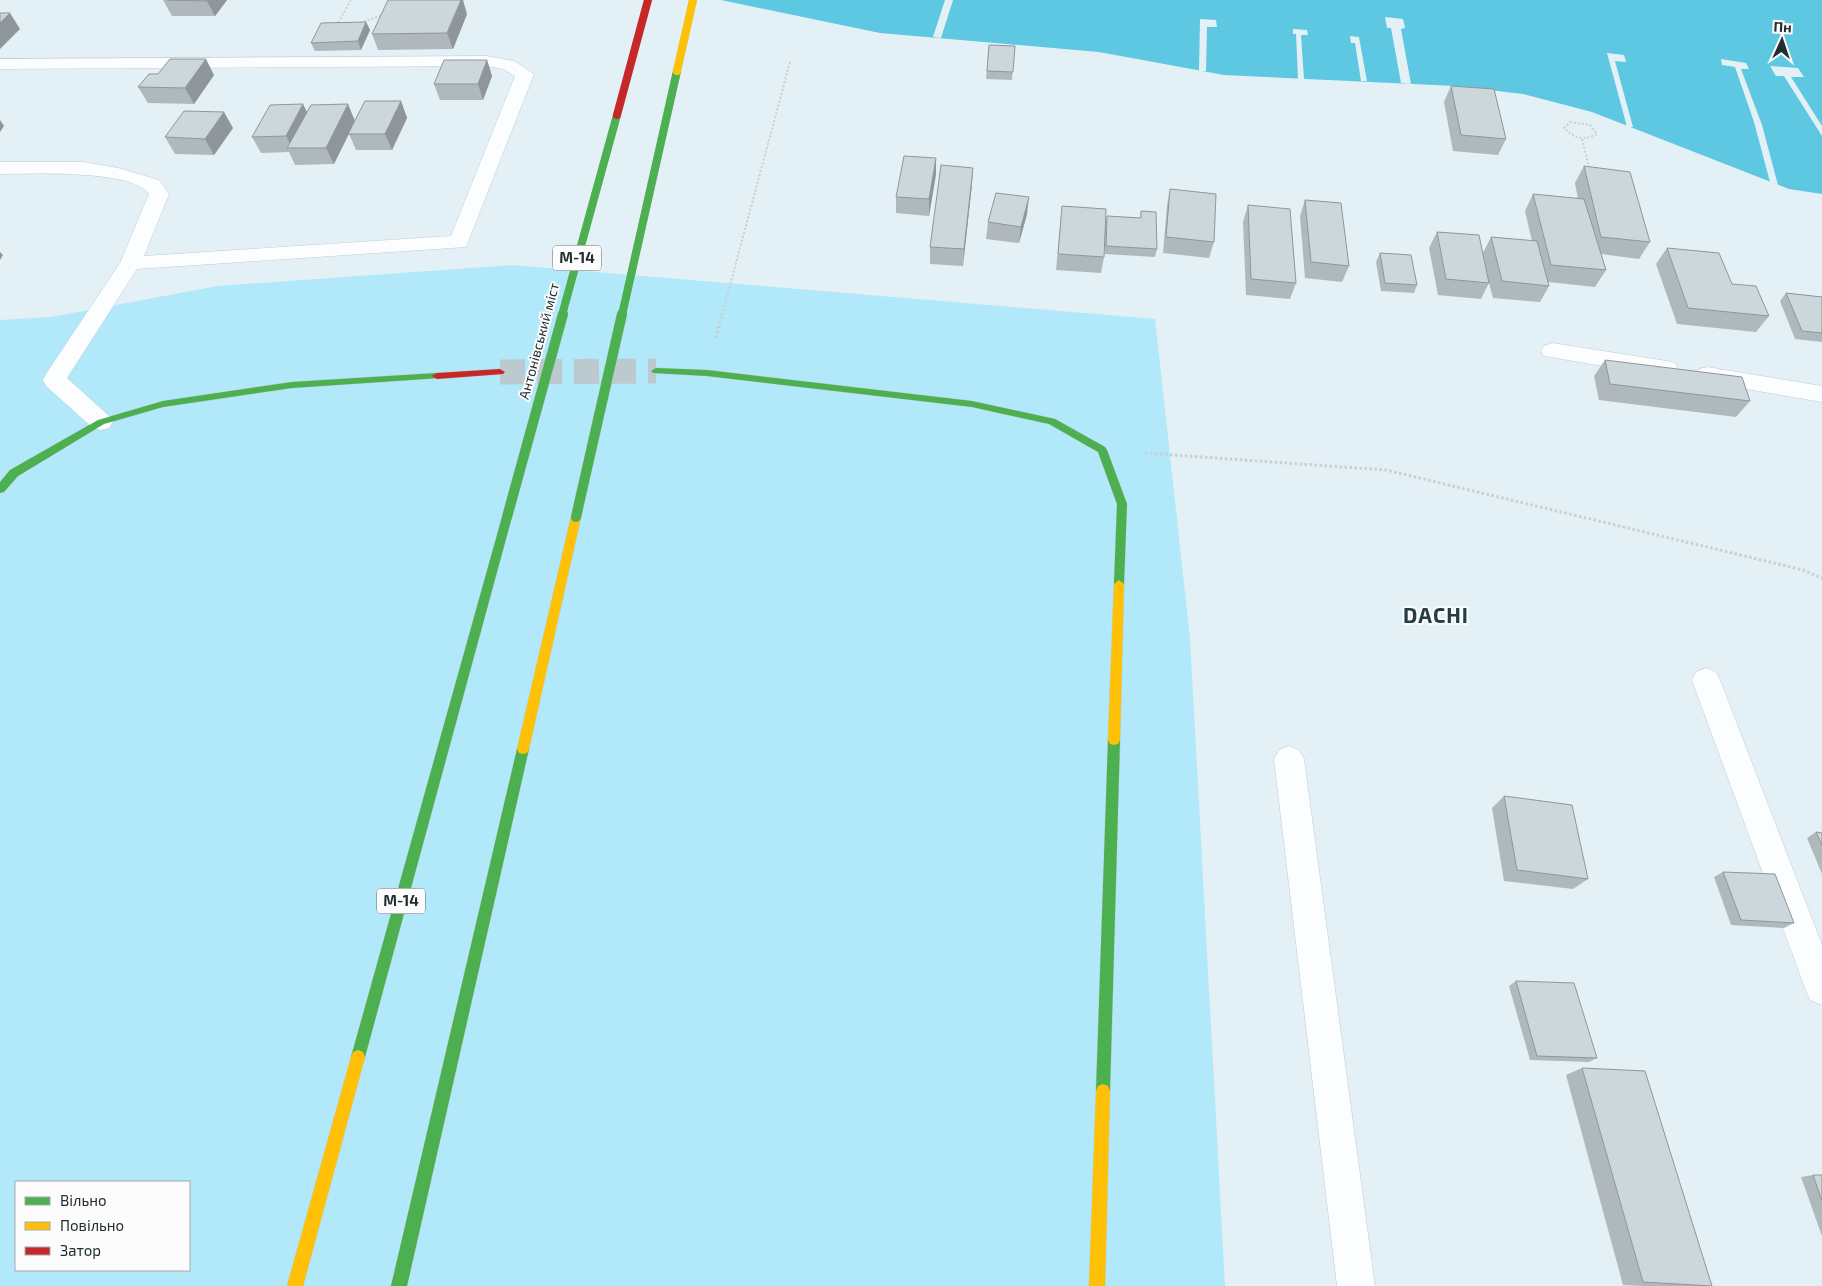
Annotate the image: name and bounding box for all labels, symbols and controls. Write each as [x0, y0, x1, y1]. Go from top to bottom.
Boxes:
north arrow [1757, 15, 1807, 65]
text: Пн [1773, 18, 1792, 35]
road number: М-14 [553, 246, 601, 270]
street label: Антонівський міст [515, 281, 562, 401]
district label: DACHI [1403, 602, 1469, 627]
road number: М-14 [377, 888, 425, 914]
legend [15, 1181, 190, 1271]
text: Вільно [60, 1191, 107, 1209]
text: Повільно [60, 1216, 124, 1234]
text: Затор [60, 1241, 101, 1259]

